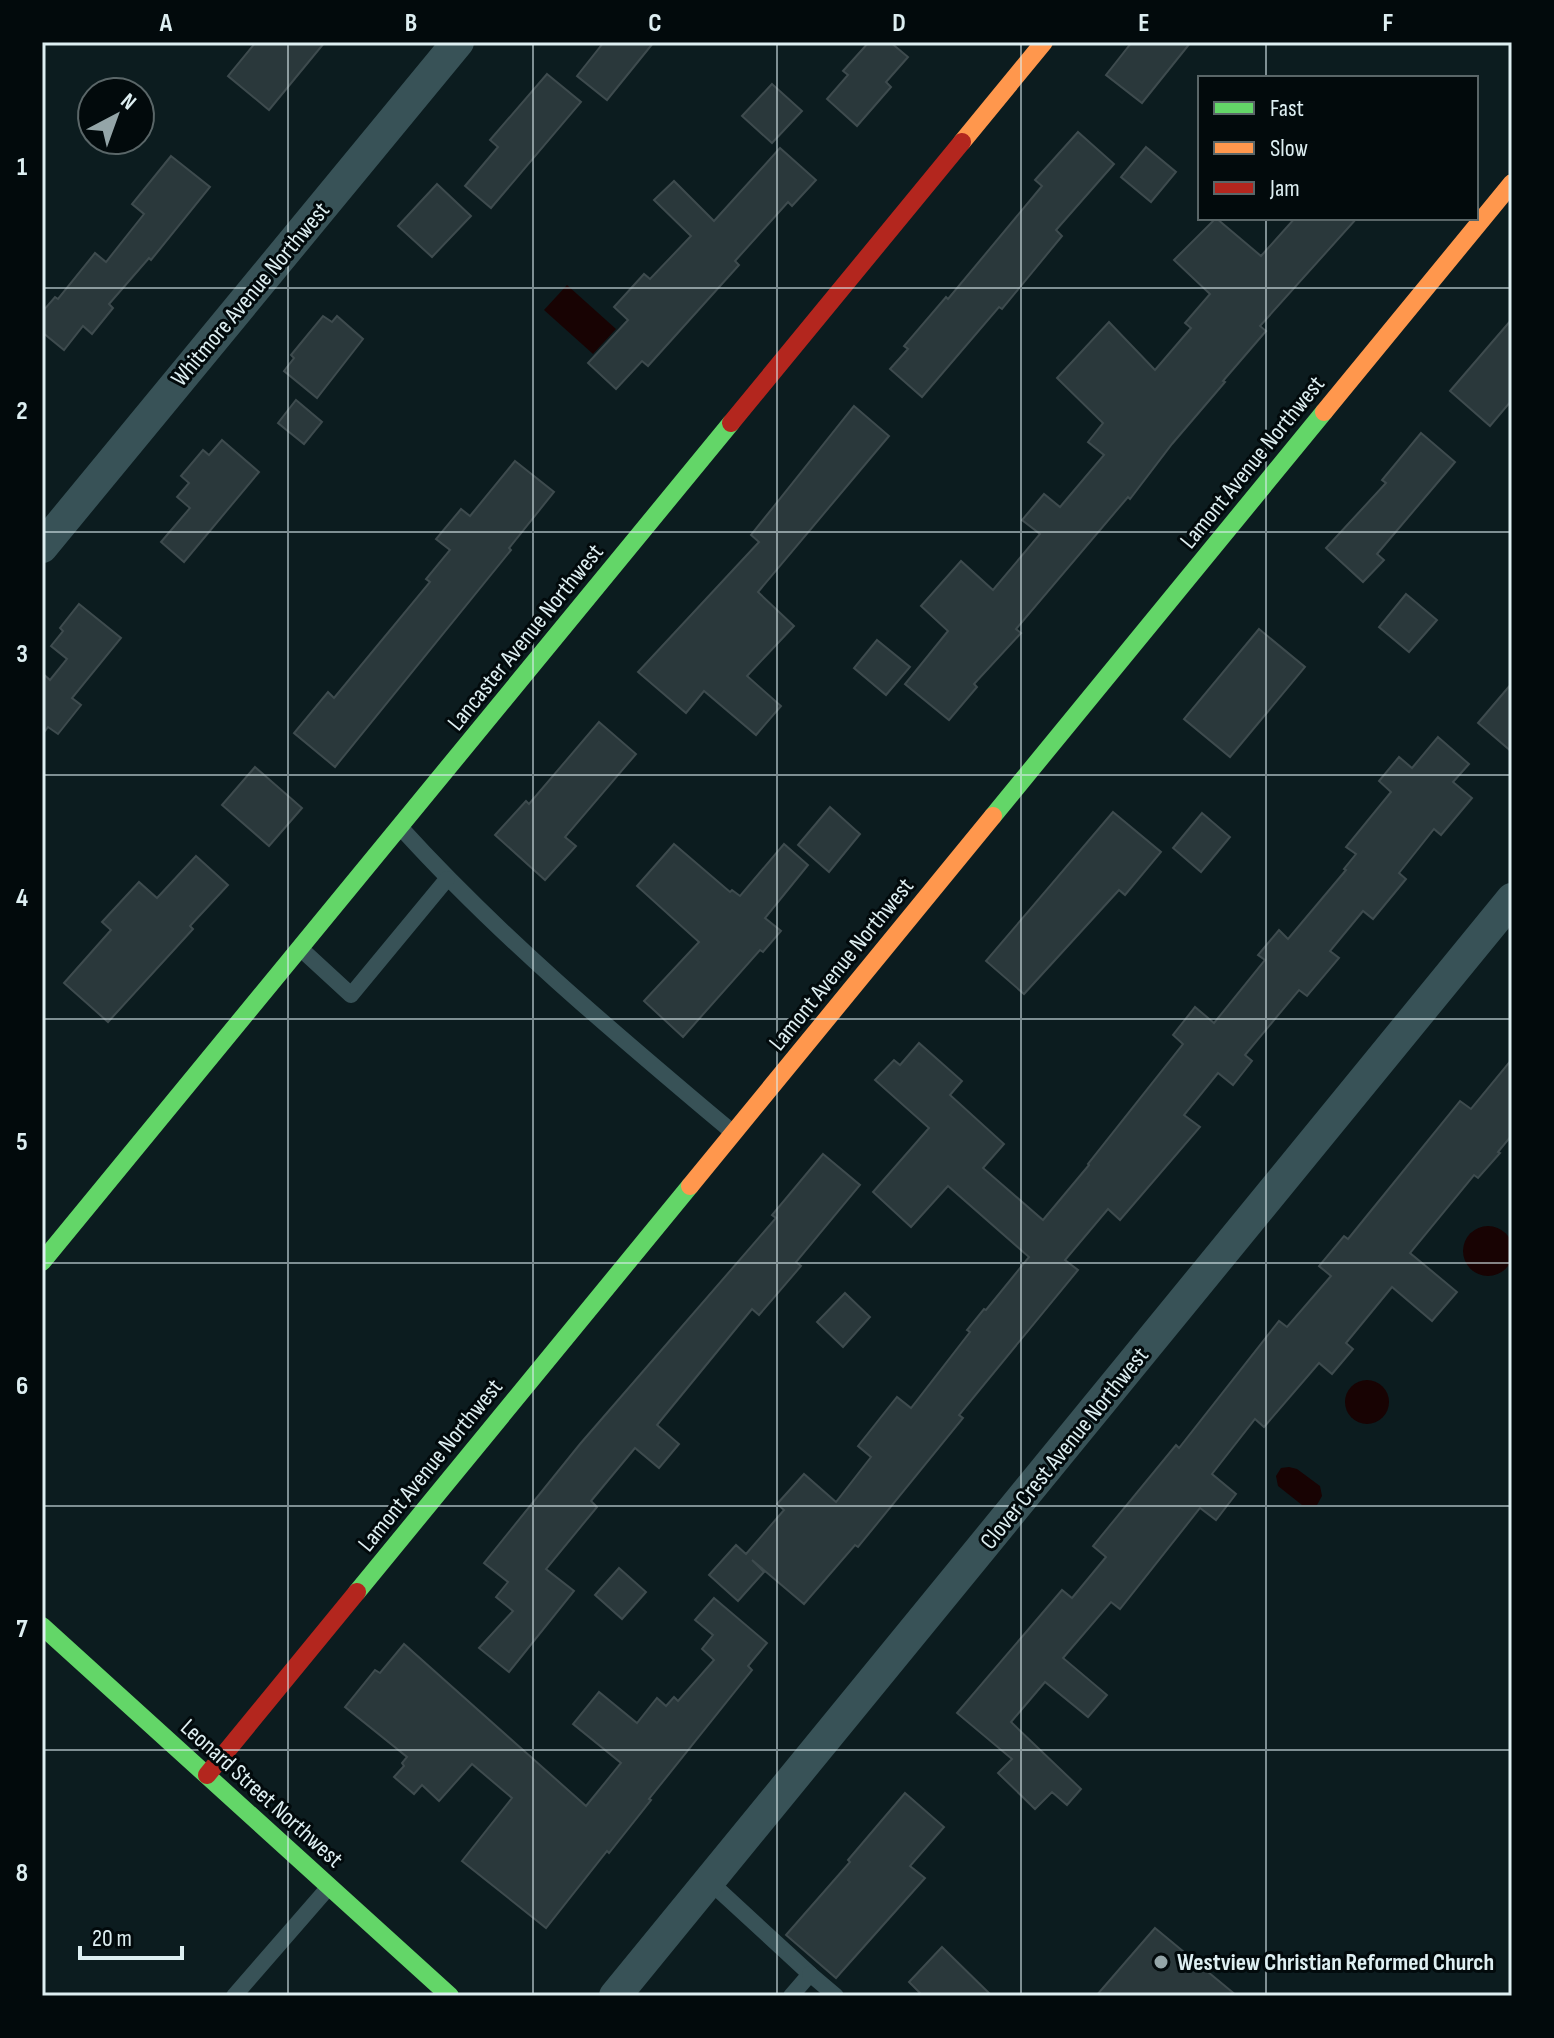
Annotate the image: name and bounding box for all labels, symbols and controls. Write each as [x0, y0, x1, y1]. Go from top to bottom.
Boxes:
text: A [159, 8, 173, 39]
text: B [405, 8, 417, 39]
text: C [648, 8, 662, 39]
text: D [892, 8, 906, 39]
text: E [1138, 8, 1150, 39]
text: F [1383, 8, 1394, 39]
north arrow [76, 76, 156, 156]
legend [1198, 76, 1478, 220]
text: N [115, 88, 141, 116]
text: Fast [1270, 94, 1304, 123]
text: Slow [1270, 134, 1308, 163]
text: 1 [17, 152, 27, 183]
text: Jam [1269, 174, 1300, 203]
street label: Whitmore Avenue Northwest [165, 196, 336, 392]
street label: Lamont Avenue Northwest [1174, 370, 1331, 554]
text: 2 [16, 396, 28, 427]
street label: Lancaster Avenue Northwest [441, 538, 609, 736]
text: 3 [16, 639, 28, 670]
street label: Lamont Avenue Northwest [763, 872, 920, 1056]
text: 4 [16, 883, 28, 914]
text: 5 [16, 1127, 28, 1158]
street label: Clover Crest Avenue Northwest [974, 1342, 1155, 1555]
text: 6 [16, 1371, 28, 1402]
street label: Lamont Avenue Northwest [352, 1373, 509, 1557]
text: 7 [16, 1614, 28, 1645]
street label: Leonard Street Northwest [175, 1713, 349, 1874]
text: 8 [16, 1858, 28, 1889]
scale bar [80, 1910, 182, 1960]
text: 20 m [92, 1924, 132, 1953]
place label: Westview Christian Reformed Church [1177, 1948, 1494, 1977]
marker: Westview Christian Reformed Church [1152, 1953, 1170, 1971]

